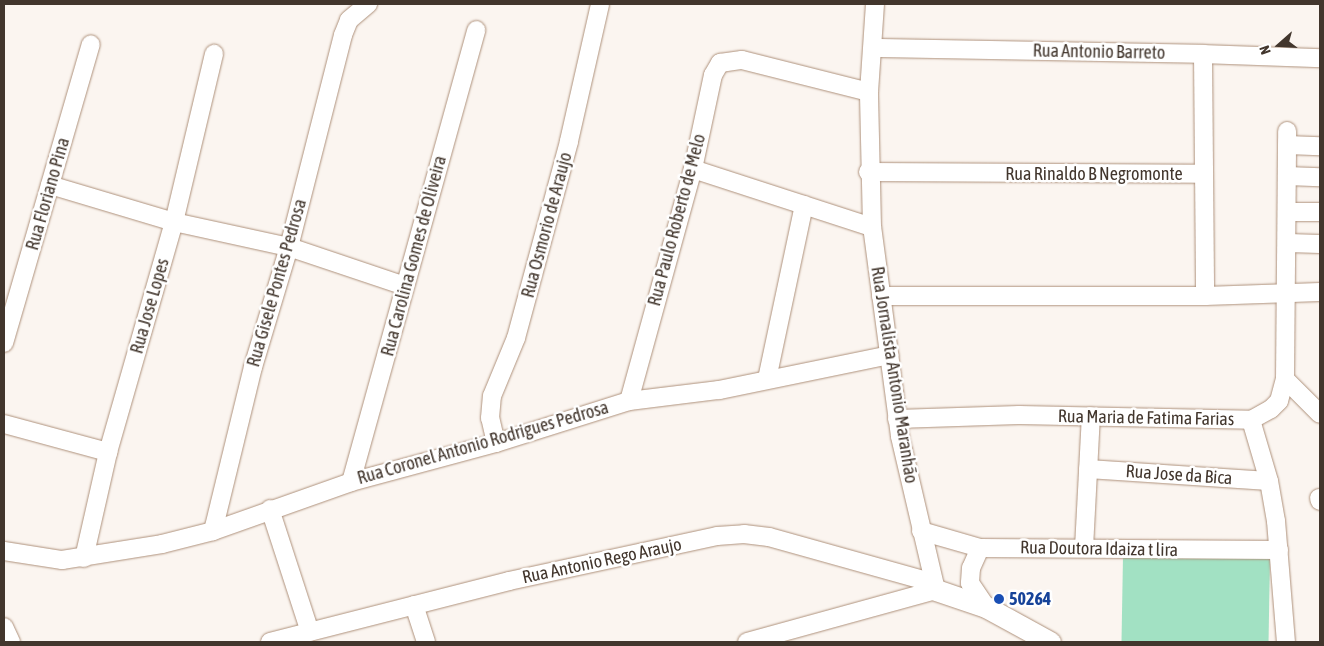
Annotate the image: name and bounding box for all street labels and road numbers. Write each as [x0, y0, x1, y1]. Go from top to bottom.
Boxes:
street label: Rua Antonio Barreto [1033, 40, 1165, 64]
street label: Rua Paulo Roberto de Melo [644, 132, 710, 308]
street label: Rua Floriano Pina [22, 135, 74, 253]
street label: Rua Osmorio de Araujo [517, 150, 577, 300]
street label: Rua Carolina Gomes de Oliveira [377, 153, 451, 359]
street label: Rua Rinaldo B Negromonte [1005, 163, 1183, 185]
street label: Rua Gisele Pontes Pedrosa [243, 197, 311, 369]
street label: Rua Jose Lopes [126, 256, 174, 356]
street label: Rua Jornalista Antonio Maranhão [866, 265, 922, 485]
street label: Rua Coronel Antonio Rodrigues Pedrosa [355, 397, 611, 489]
street label: Rua Maria de Fatima Farias [1058, 406, 1234, 430]
street label: Rua Jose da Bica [1125, 461, 1233, 489]
street label: Rua Antonio Rego Araujo [520, 534, 684, 588]
street label: Rua Doutora Idaiza t lira [1020, 537, 1178, 561]

